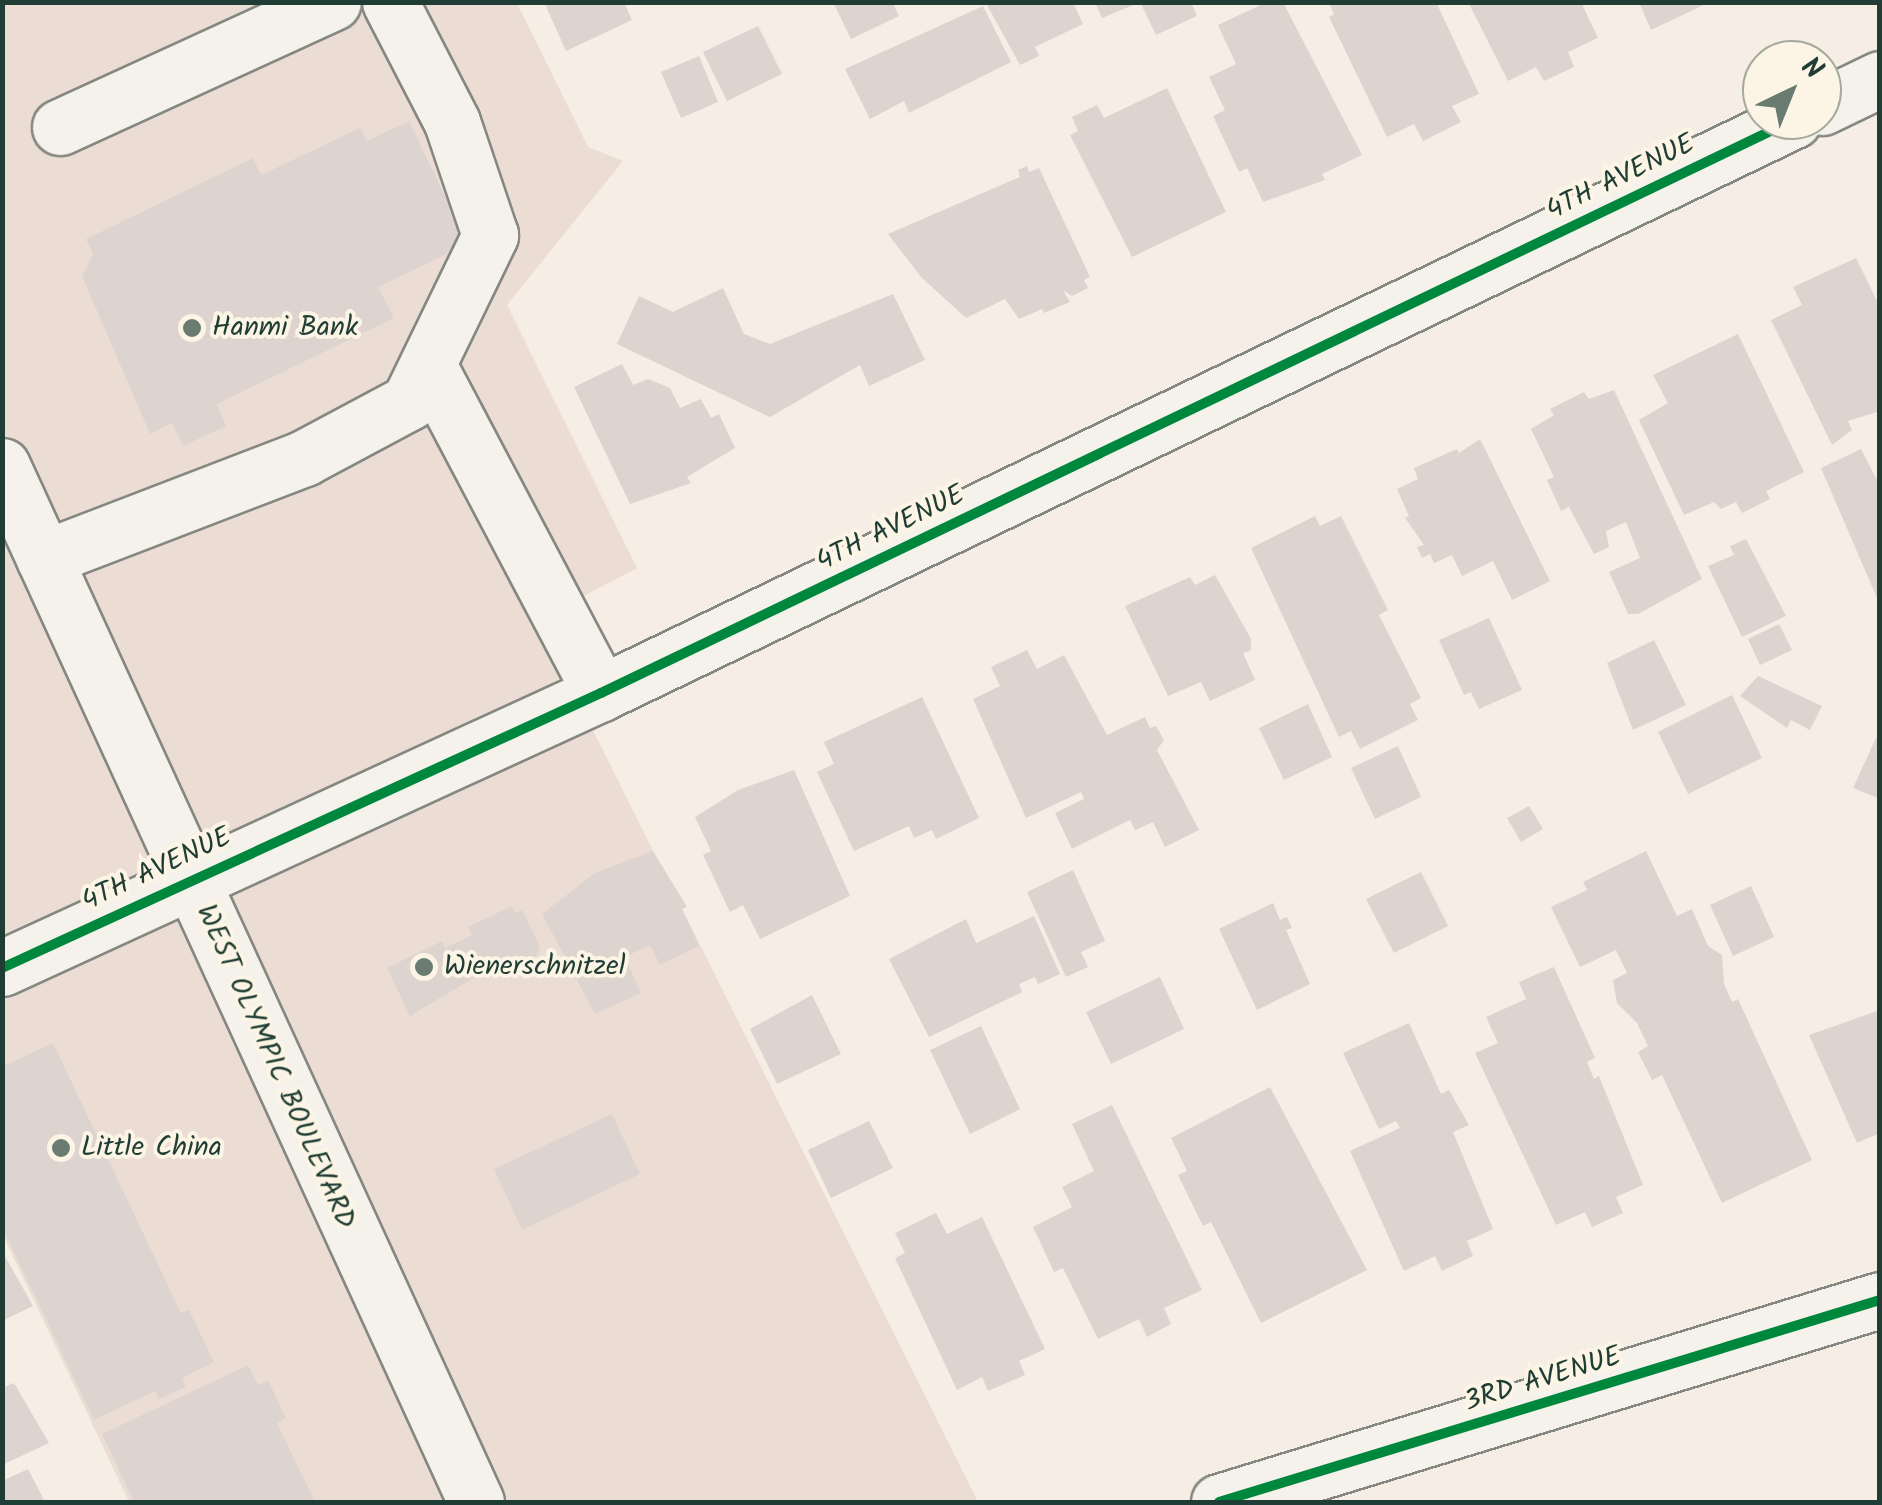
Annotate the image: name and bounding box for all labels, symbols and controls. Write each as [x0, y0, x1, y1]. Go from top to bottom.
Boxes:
north arrow [1742, 40, 1842, 140]
text: N [1790, 47, 1833, 92]
street label: 4TH AVENUE [1541, 128, 1701, 228]
place label: Hanmi Bank [212, 311, 358, 345]
marker: Hanmi Bank [181, 317, 203, 339]
street label: 4TH AVENUE [811, 479, 971, 579]
street label: 4TH AVENUE [77, 821, 237, 919]
street label: WEST OLYMPIC BOULEVARD [188, 900, 362, 1234]
place label: Wienerschnitzel [444, 950, 626, 984]
marker: Wienerschnitzel [413, 956, 435, 978]
place label: Little China [81, 1131, 222, 1165]
marker: Little China [50, 1137, 72, 1159]
street label: 3RD AVENUE [1461, 1340, 1625, 1420]

